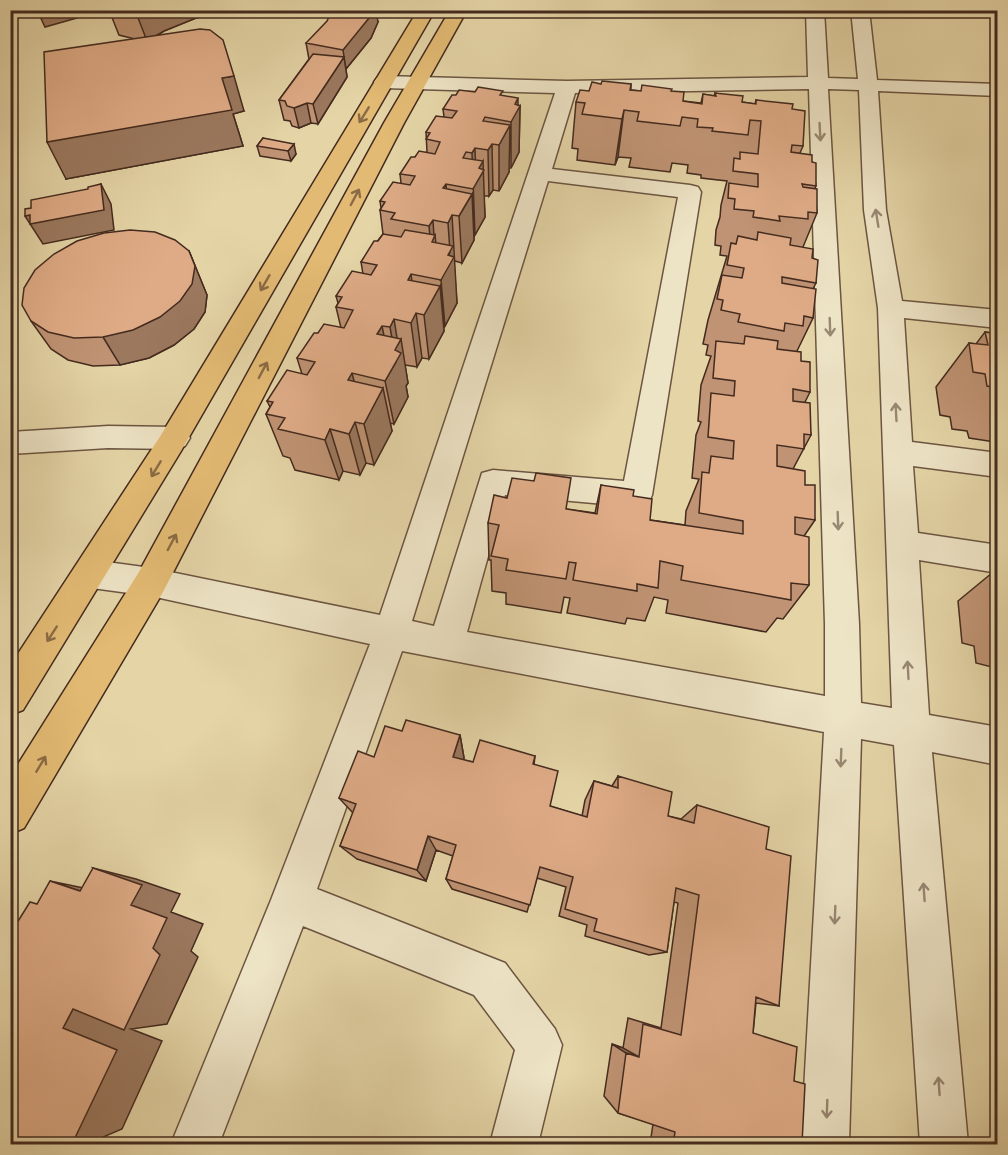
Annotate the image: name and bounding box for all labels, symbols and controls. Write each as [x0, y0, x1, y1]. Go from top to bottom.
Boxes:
one-way arrow [358, 106, 370, 123]
one-way arrow [814, 121, 825, 141]
one-way arrow [350, 189, 361, 207]
one-way arrow [871, 209, 882, 229]
one-way arrow [259, 274, 271, 291]
one-way arrow [824, 316, 835, 336]
one-way arrow [258, 361, 270, 379]
one-way arrow [890, 403, 901, 423]
one-way arrow [149, 460, 161, 477]
one-way arrow [832, 511, 843, 531]
one-way arrow [166, 534, 178, 551]
one-way arrow [46, 625, 58, 642]
one-way arrow [903, 660, 914, 680]
one-way arrow [836, 748, 847, 768]
one-way arrow [35, 756, 47, 773]
one-way arrow [918, 882, 929, 902]
one-way arrow [829, 904, 840, 924]
one-way arrow [933, 1077, 944, 1097]
one-way arrow [821, 1099, 832, 1119]

